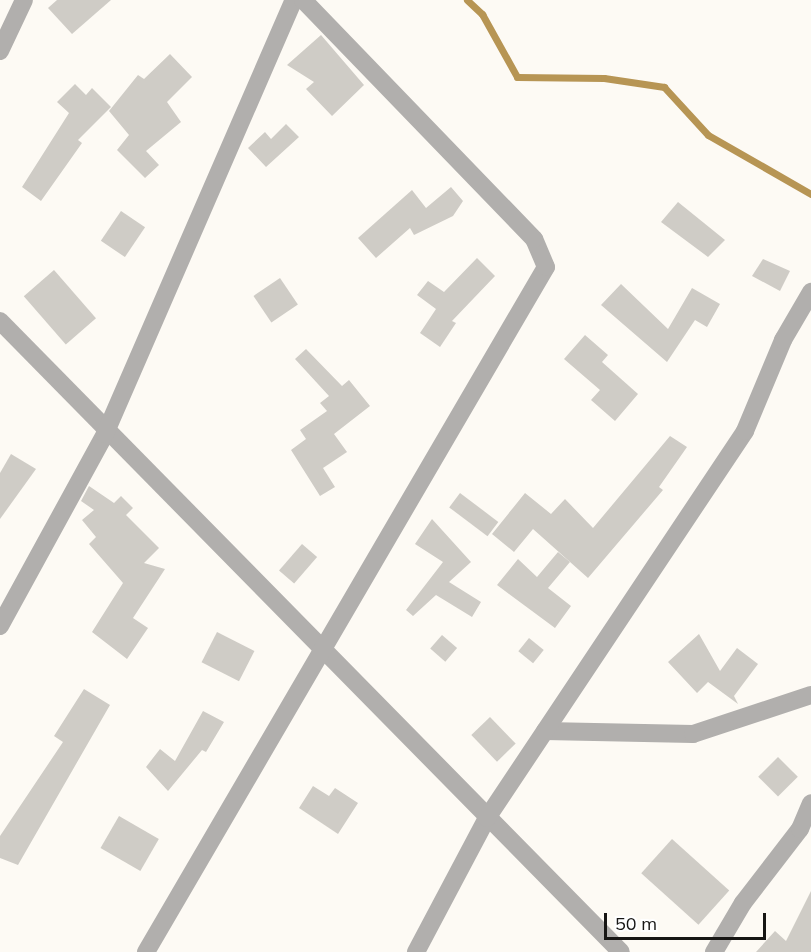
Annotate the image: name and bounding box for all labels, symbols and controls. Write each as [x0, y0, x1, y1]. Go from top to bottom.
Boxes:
scale bar [607, 901, 769, 939]
text: 50 m [615, 912, 657, 935]

